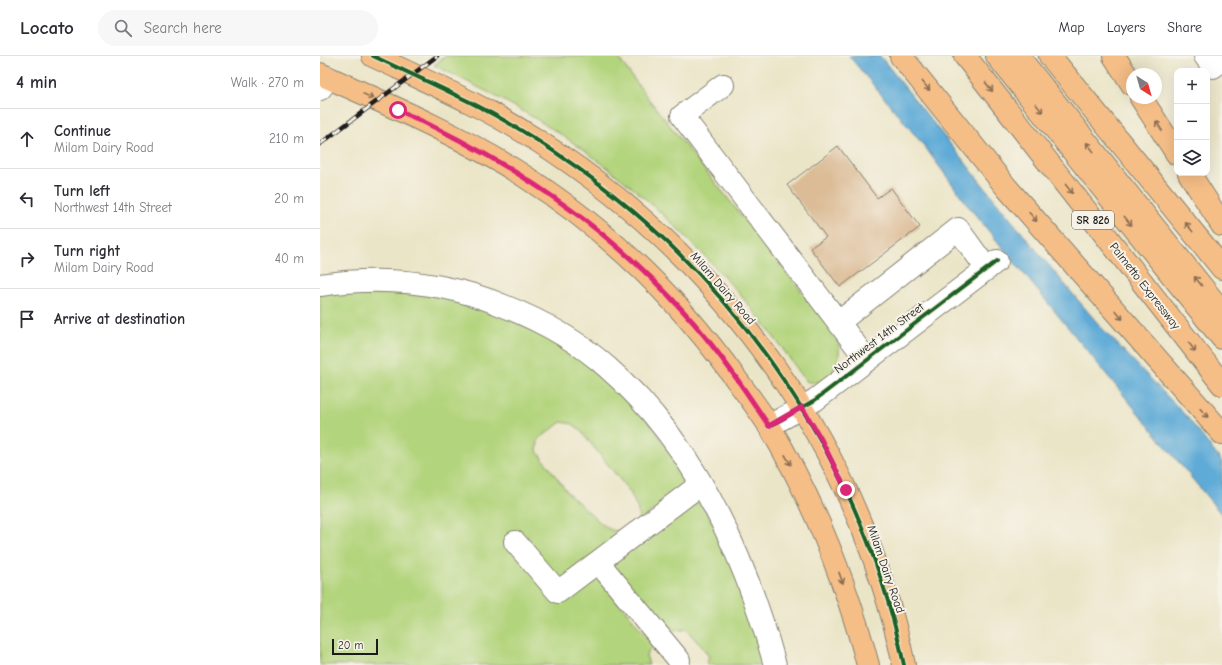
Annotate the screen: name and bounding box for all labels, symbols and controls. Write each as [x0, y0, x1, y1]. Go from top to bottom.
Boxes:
search box [98, 10, 378, 46]
text: Locato [20, 17, 74, 39]
icon: search [112, 17, 134, 39]
text: Search here [144, 19, 222, 37]
text: Map [1058, 19, 1085, 36]
text: Layers [1107, 19, 1145, 36]
text: Share [1167, 19, 1202, 36]
north arrow [1126, 68, 1162, 104]
map controls [1174, 68, 1210, 176]
button: + [1174, 68, 1210, 104]
text: 4 min [16, 73, 57, 92]
text: Walk · 270 m [231, 75, 304, 90]
one-way arrow [921, 81, 930, 92]
one-way arrow [984, 81, 993, 92]
one-way arrow [362, 93, 374, 100]
route start [389, 101, 407, 119]
one-way arrow [1034, 103, 1043, 114]
button: − [1174, 104, 1210, 140]
one-way arrow [1155, 121, 1163, 132]
text: Continue [54, 122, 111, 140]
icon: ahead [16, 128, 38, 150]
text: 210 m [269, 131, 304, 146]
text: Milam Dairy Road [54, 140, 154, 155]
button: layers [1174, 140, 1210, 176]
one-way arrow [1086, 141, 1095, 152]
text: Turn left [54, 182, 110, 200]
one-way arrow [1064, 184, 1073, 195]
icon: left [16, 188, 38, 210]
text: 20 m [274, 191, 304, 206]
text: Northwest 14th Street [54, 200, 172, 215]
road number: SR 826 [1072, 211, 1114, 229]
one-way arrow [1028, 212, 1037, 223]
one-way arrow [1124, 215, 1133, 226]
one-way arrow [1184, 221, 1193, 232]
street label: Palmetto Expressway [1107, 240, 1184, 333]
text: Turn right [54, 242, 120, 260]
icon: right [16, 248, 38, 270]
street label: Milam Dairy Road [688, 249, 758, 327]
text: 40 m [275, 251, 304, 266]
text: Milam Dairy Road [54, 260, 154, 275]
one-way arrow [1193, 276, 1202, 287]
street label: Northwest 14th Street [831, 299, 927, 376]
icon: arrive [16, 308, 38, 330]
text: Arrive at destination [54, 310, 185, 328]
one-way arrow [1114, 310, 1123, 320]
one-way arrow [1188, 341, 1197, 352]
one-way arrow [1200, 407, 1209, 418]
one-way arrow [785, 454, 793, 466]
route end [837, 481, 855, 499]
street label: Milam Dairy Road [864, 523, 908, 615]
one-way arrow [838, 572, 846, 584]
scale bar [332, 637, 378, 656]
text: 20 m [338, 639, 363, 652]

